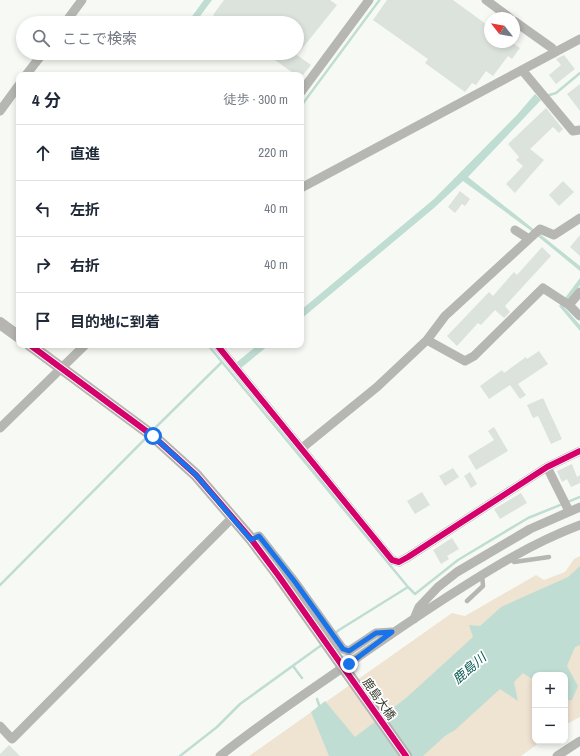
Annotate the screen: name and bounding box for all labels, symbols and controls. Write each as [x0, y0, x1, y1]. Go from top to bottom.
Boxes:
north arrow [484, 12, 520, 48]
search box [16, 16, 304, 60]
icon: search [30, 27, 52, 49]
text: ここで検索 [62, 28, 137, 49]
text: 4 分 [32, 88, 61, 111]
text: 徒歩 · 300 m [223, 91, 288, 108]
icon: ahead [32, 142, 54, 164]
text: 直進 [70, 143, 100, 164]
text: 220 m [258, 144, 288, 161]
icon: left [32, 198, 54, 220]
text: 左折 [70, 199, 100, 220]
text: 40 m [264, 200, 288, 217]
icon: right [32, 254, 54, 276]
text: 右折 [70, 255, 100, 276]
text: 40 m [264, 256, 288, 273]
icon: arrive [32, 310, 54, 332]
text: 目的地に到着 [70, 311, 160, 332]
route start [144, 427, 162, 445]
water label: 鹿島川 [449, 648, 491, 688]
route end [340, 655, 358, 673]
map controls [532, 672, 568, 744]
button: + [532, 672, 568, 708]
street label: 鹿島大橋 [359, 675, 399, 723]
button: − [532, 708, 568, 744]

